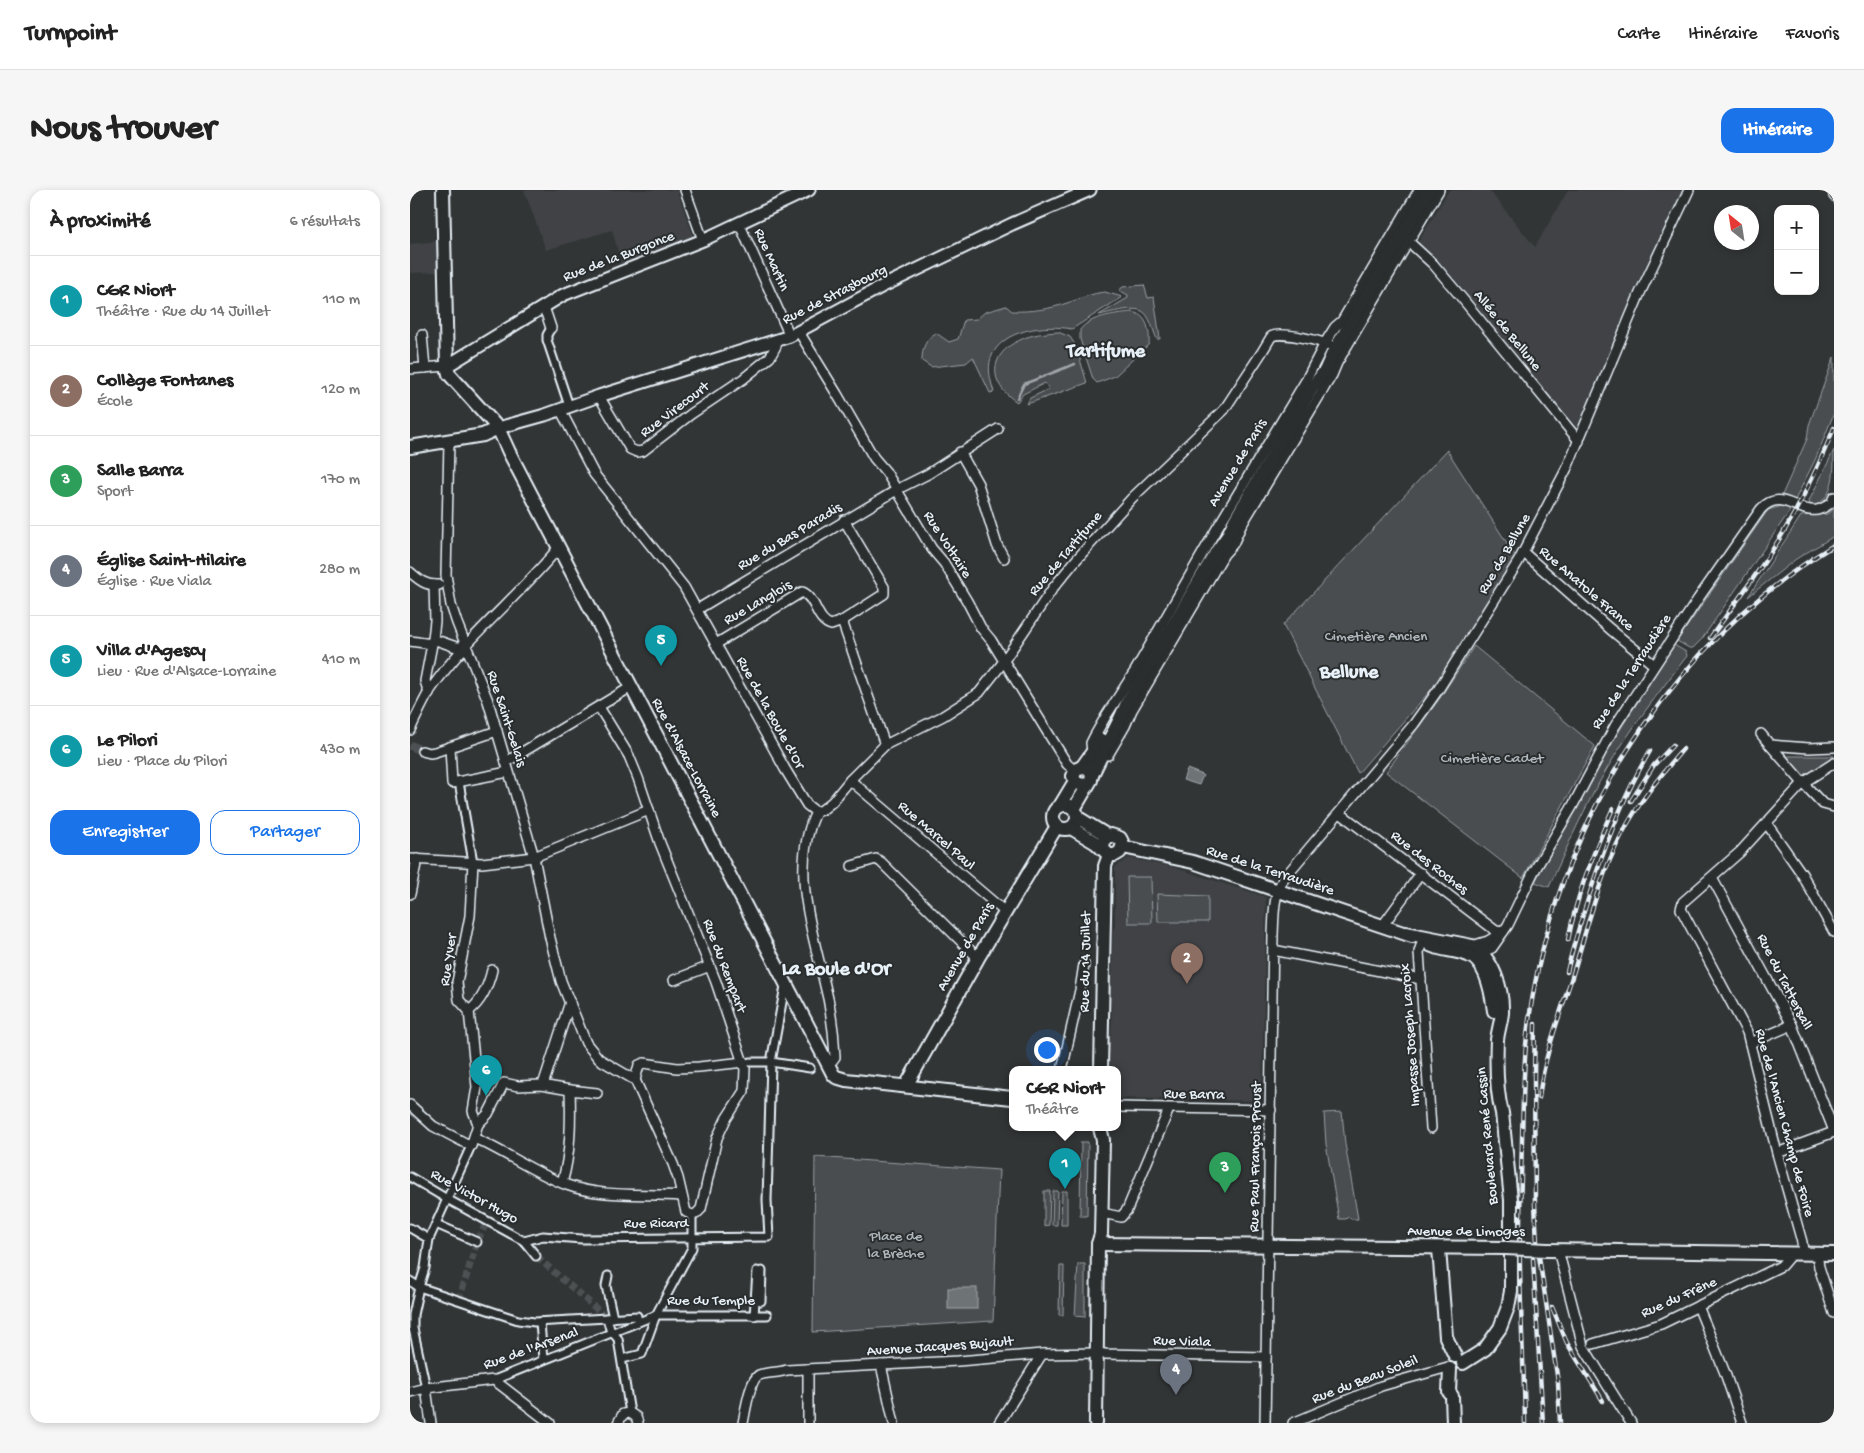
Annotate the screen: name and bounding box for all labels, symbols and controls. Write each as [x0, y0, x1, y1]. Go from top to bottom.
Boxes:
text: Turnpoint [25, 20, 116, 49]
text: Carte [1617, 24, 1660, 45]
text: Itinéraire [1688, 24, 1758, 45]
text: Favoris [1786, 24, 1839, 45]
button: Itinéraire [1721, 108, 1834, 153]
text: Nous trouver [30, 110, 216, 151]
north arrow [1714, 205, 1759, 250]
map controls [1774, 205, 1819, 295]
button: + [1774, 205, 1819, 250]
text: À proximité [50, 210, 151, 235]
text: 6 résultats [289, 213, 360, 232]
street label: Rue Martin [749, 226, 793, 294]
street label: Rue de la Burgonce [561, 227, 677, 287]
button: − [1774, 250, 1819, 295]
street label: Rue de Strasbourg [780, 261, 890, 329]
text: CGR Niort [97, 280, 175, 303]
street label: Allée de Bellune [1469, 287, 1545, 375]
text: 1 [63, 291, 69, 310]
text: 110 m [323, 291, 360, 310]
text: Théâtre · Rue du 14 Juillet [97, 303, 270, 322]
district label: Tartifume [1065, 341, 1146, 364]
text: Collège Fontanes [97, 370, 233, 393]
street label: Rue Virecourt [637, 377, 715, 442]
text: 2 [62, 381, 70, 400]
text: 120 m [321, 381, 360, 400]
text: École [97, 393, 133, 412]
street label: Avenue de Paris [1205, 415, 1272, 510]
text: Salle Barra [97, 460, 183, 483]
text: 3 [62, 471, 70, 490]
text: 170 m [321, 471, 360, 490]
text: Sport [97, 483, 133, 502]
street label: Rue du Bas Paradis [735, 499, 846, 575]
street label: Rue Voltaire [919, 508, 975, 582]
street label: Rue de Tartifume [1025, 508, 1107, 600]
street label: Rue de Bellune [1475, 510, 1535, 598]
street label: Rue Anatole France [1535, 543, 1637, 635]
text: Église Saint-Hilaire [97, 550, 246, 573]
text: 4 [62, 561, 70, 580]
text: 280 m [319, 561, 360, 580]
text: Église · Rue Viala [97, 573, 211, 592]
street label: Rue Langlois [721, 576, 796, 630]
street label: Rue de la Terraudière [1588, 611, 1676, 733]
pin: 5 [645, 625, 677, 666]
park label: Cimetière Ancien [1325, 628, 1427, 646]
text: Villa d'Agescy [97, 640, 206, 663]
text: 5 [62, 651, 70, 670]
text: 410 m [322, 651, 360, 670]
street label: Rue de la Boule d'Or [732, 654, 809, 774]
district label: Bellune [1319, 662, 1379, 685]
text: Lieu · Rue d'Alsace-Lorraine [97, 663, 276, 682]
street label: Rue Saint-Gelais [482, 669, 530, 770]
street label: Rue d'Alsace-Lorraine [647, 695, 725, 821]
text: Le Pilori [97, 730, 158, 753]
text: 6 [62, 741, 70, 760]
text: 430 m [320, 741, 360, 760]
park label: Cimetière Cadet [1441, 750, 1545, 768]
text: Lieu · Place du Pilori [97, 753, 227, 772]
street label: Rue Marcel Paul [894, 797, 978, 875]
button: Enregistrer [50, 810, 200, 855]
button: Partager [210, 810, 360, 855]
street label: Rue des Roches [1386, 827, 1472, 899]
street label: Rue de la Terraudière [1204, 842, 1337, 900]
street label: Avenue de Paris [933, 899, 999, 995]
street label: Rue du 14 Juillet [1076, 909, 1096, 1013]
street label: Rue du Rempart [698, 917, 751, 1017]
street label: Rue Yver [436, 931, 462, 987]
street label: Rue du Tattersall [1752, 931, 1816, 1033]
pin: 2 [1171, 943, 1203, 984]
district label: La Boule d'Or [782, 959, 892, 982]
street label: Impasse Joseph Lacroix [1397, 963, 1425, 1107]
street label: Rue de l'Ancien Champ de Foire [1750, 1027, 1818, 1219]
your location [1034, 1037, 1060, 1063]
pin: 6 [470, 1055, 502, 1096]
popup [1009, 1066, 1121, 1131]
street label: Boulevard René Cassin [1473, 1066, 1503, 1207]
text: CGR Niort [1026, 1078, 1104, 1101]
street label: Rue Paul François Proust [1246, 1080, 1266, 1232]
street label: Rue Barra [1163, 1085, 1225, 1105]
text: Théâtre [1026, 1101, 1079, 1120]
pin: 1 [1049, 1148, 1081, 1189]
pin: 3 [1209, 1152, 1241, 1193]
street label: Rue Victor Hugo [427, 1165, 521, 1229]
street label: Rue Ricard [624, 1215, 690, 1233]
street label: Avenue de Limoges [1407, 1223, 1525, 1241]
park label: Place de la Brèche [868, 1228, 925, 1263]
street label: Rue du Frêne [1638, 1273, 1720, 1323]
street label: Rue du Temple [667, 1292, 755, 1310]
street label: Rue de l'Arsenal [481, 1324, 581, 1374]
street label: Rue Viala [1153, 1332, 1212, 1352]
street label: Avenue Jacques Bujault [866, 1333, 1016, 1361]
street label: Rue du Beau Soleil [1309, 1351, 1421, 1409]
pin: 4 [1160, 1354, 1192, 1395]

